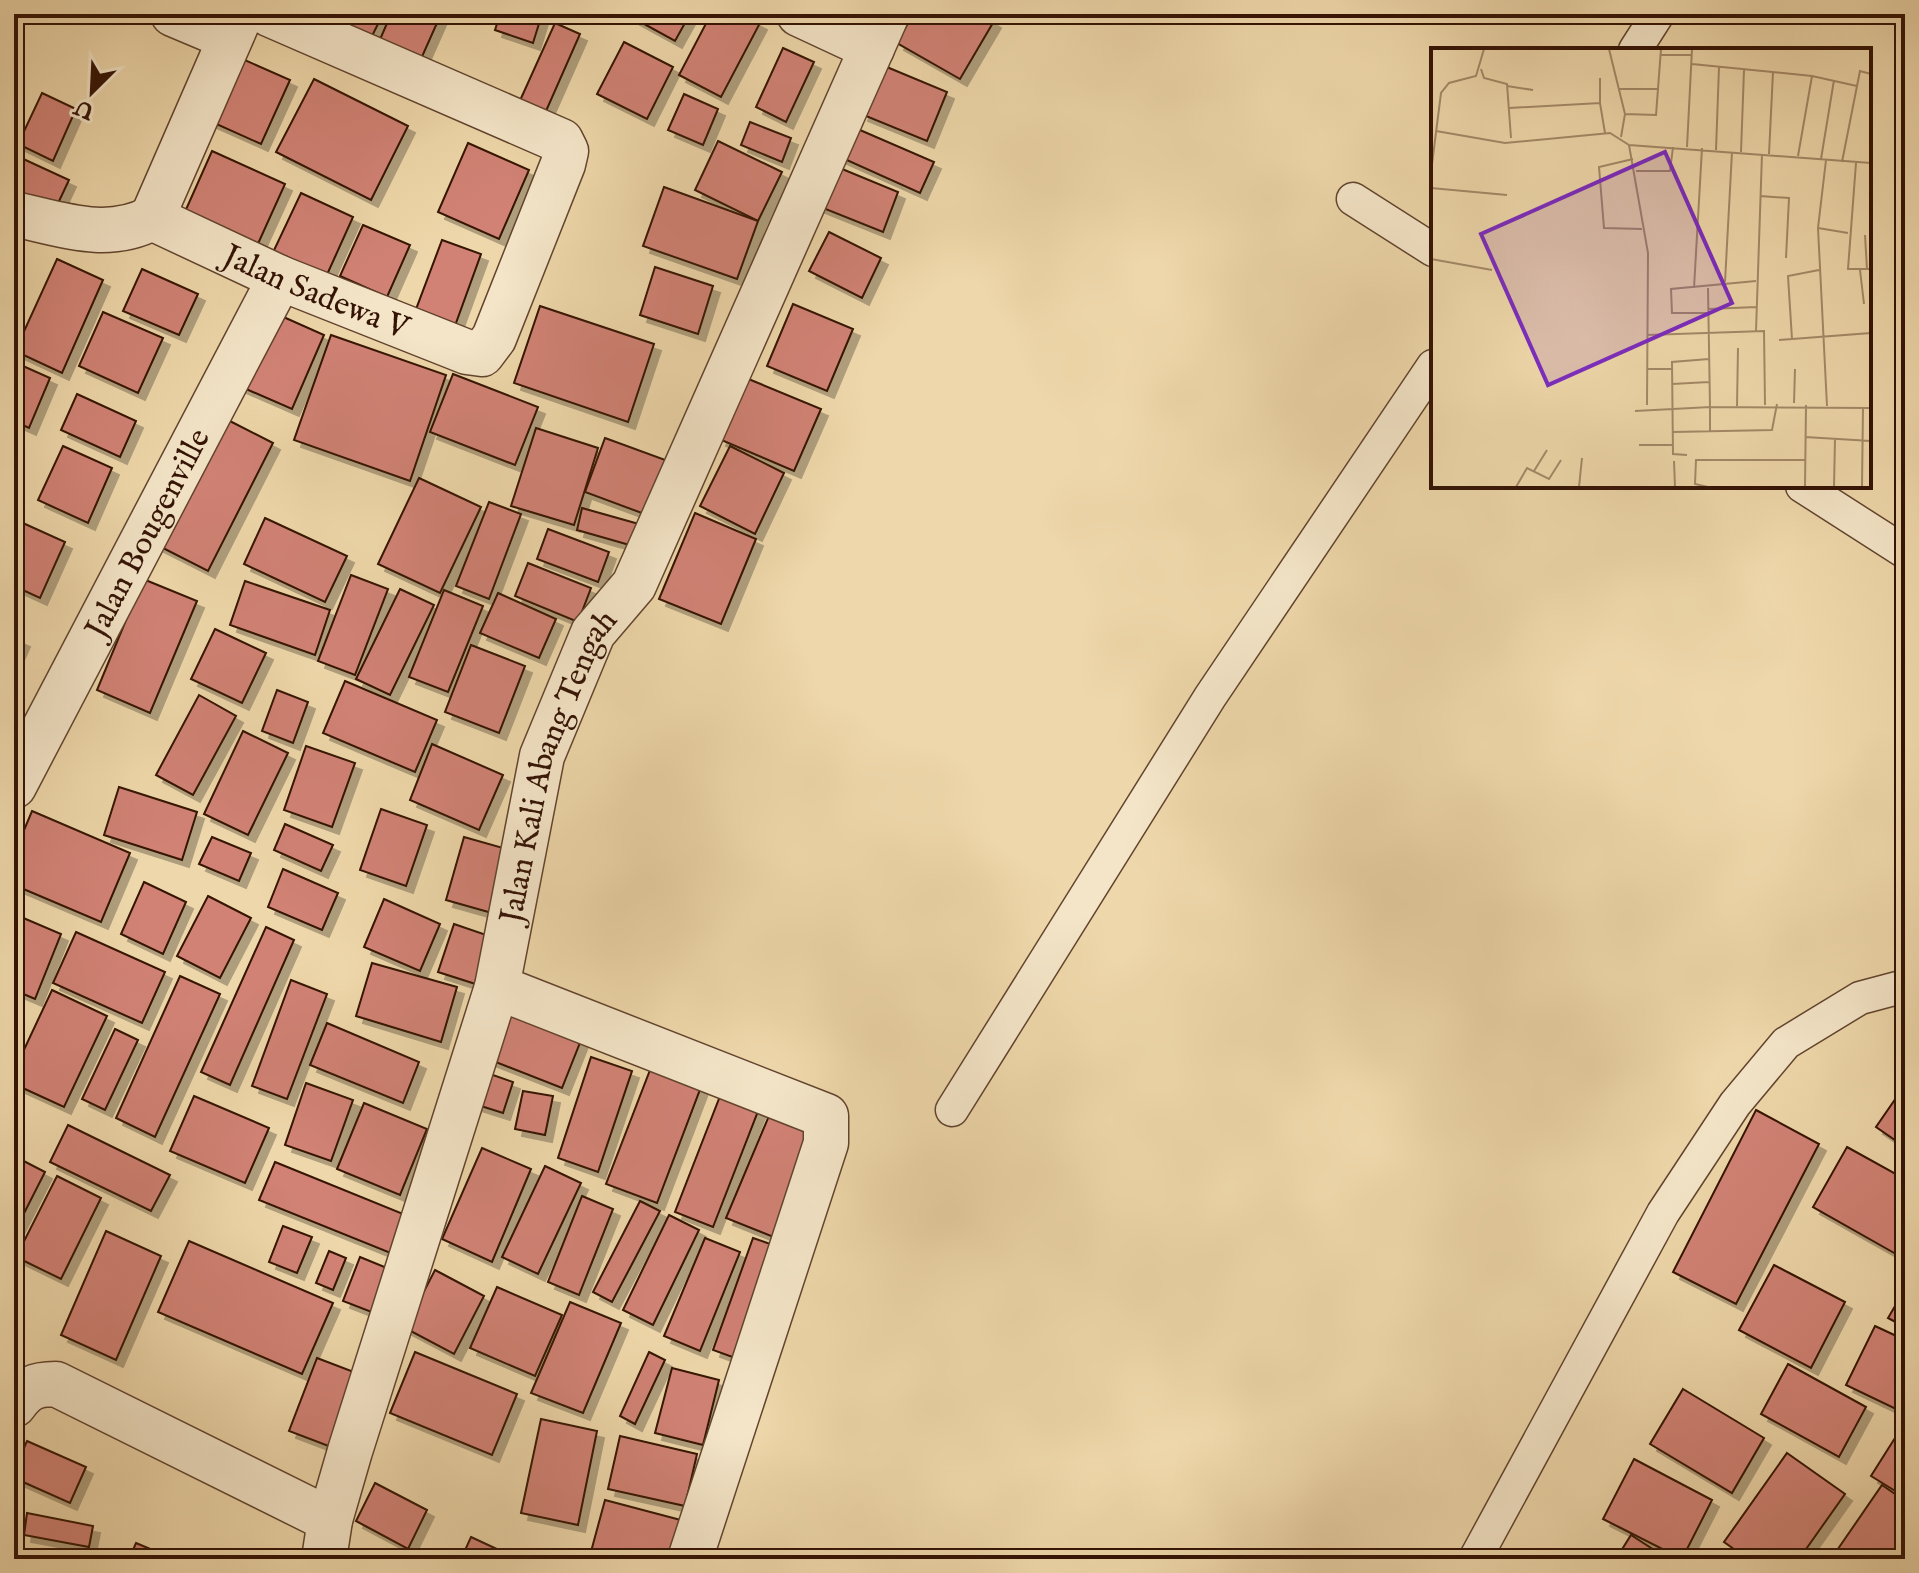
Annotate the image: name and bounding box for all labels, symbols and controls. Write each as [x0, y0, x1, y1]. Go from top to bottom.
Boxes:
inset map [1431, 48, 1871, 488]
north arrow [52, 52, 132, 132]
text: U [69, 91, 100, 125]
street label: Jalan Sadewa V [213, 235, 415, 350]
street label: Jalan Bougenville [76, 422, 221, 648]
street label: Jalan Kali Abang Tengah [491, 602, 627, 930]

